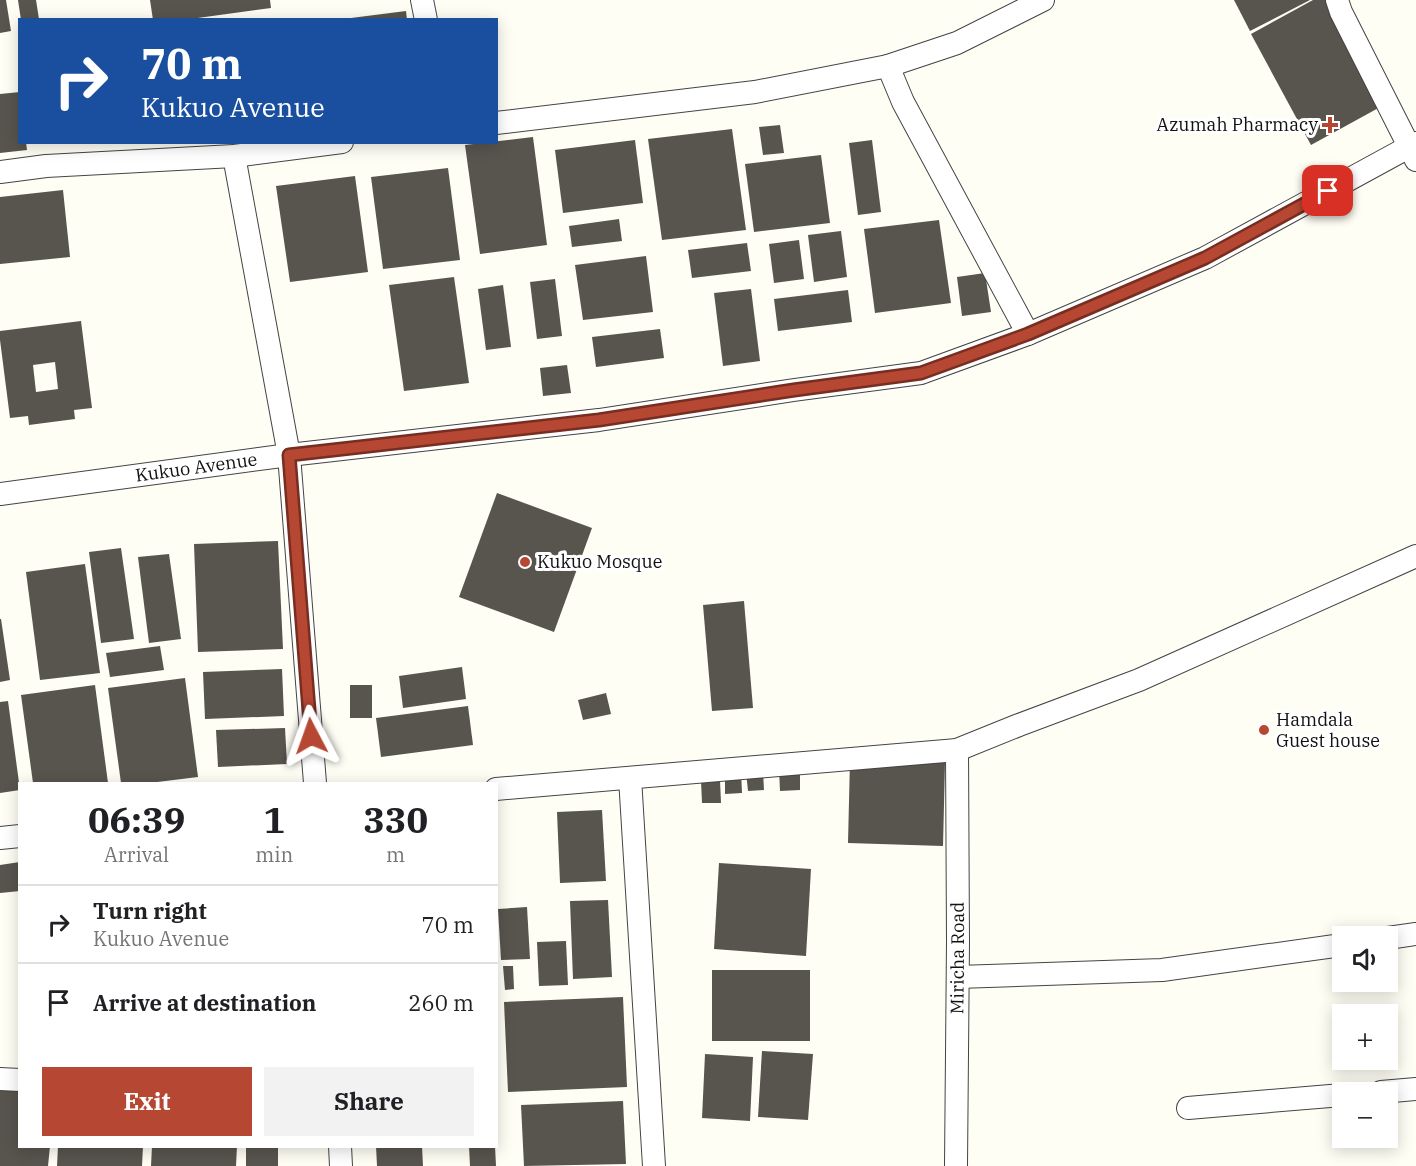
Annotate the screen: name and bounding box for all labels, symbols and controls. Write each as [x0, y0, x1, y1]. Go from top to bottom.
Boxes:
text: 70 m [141, 36, 242, 91]
icon: right [42, 42, 120, 120]
text: Kukuo Avenue [141, 89, 325, 124]
place label: Azumah Pharmacy [1157, 113, 1318, 136]
marker: Azumah Pharmacy [1323, 118, 1337, 132]
pin [1302, 165, 1353, 216]
icon: arrive [1311, 174, 1344, 207]
street label: Kukuo Avenue [134, 447, 258, 487]
place label: Kukuo Mosque [537, 550, 662, 573]
marker: Kukuo Mosque [518, 555, 532, 569]
position arrow [279, 704, 343, 768]
place label: Hamdala Guest house [1276, 708, 1380, 752]
marker: Hamdala Guest house [1257, 723, 1271, 737]
text: 06:39 [88, 796, 185, 843]
text: 1 [263, 796, 285, 843]
text: 330 [363, 796, 428, 843]
text: Arrival [104, 841, 169, 868]
text: min [255, 841, 293, 868]
text: m [386, 841, 405, 868]
text: Turn right [93, 896, 207, 925]
street label: Miricha Road [945, 902, 969, 1014]
icon: right [42, 908, 75, 941]
text: 70 m [422, 910, 474, 939]
text: Kukuo Avenue [93, 925, 229, 952]
map controls [1332, 926, 1398, 1148]
button: sound [1332, 926, 1398, 992]
icon: arrive [42, 986, 75, 1019]
text: Arrive at destination [93, 988, 316, 1017]
text: 260 m [408, 988, 474, 1017]
button: + [1332, 1004, 1398, 1070]
button: Exit [42, 1067, 252, 1136]
button: Share [264, 1067, 474, 1136]
button: − [1332, 1082, 1398, 1148]

